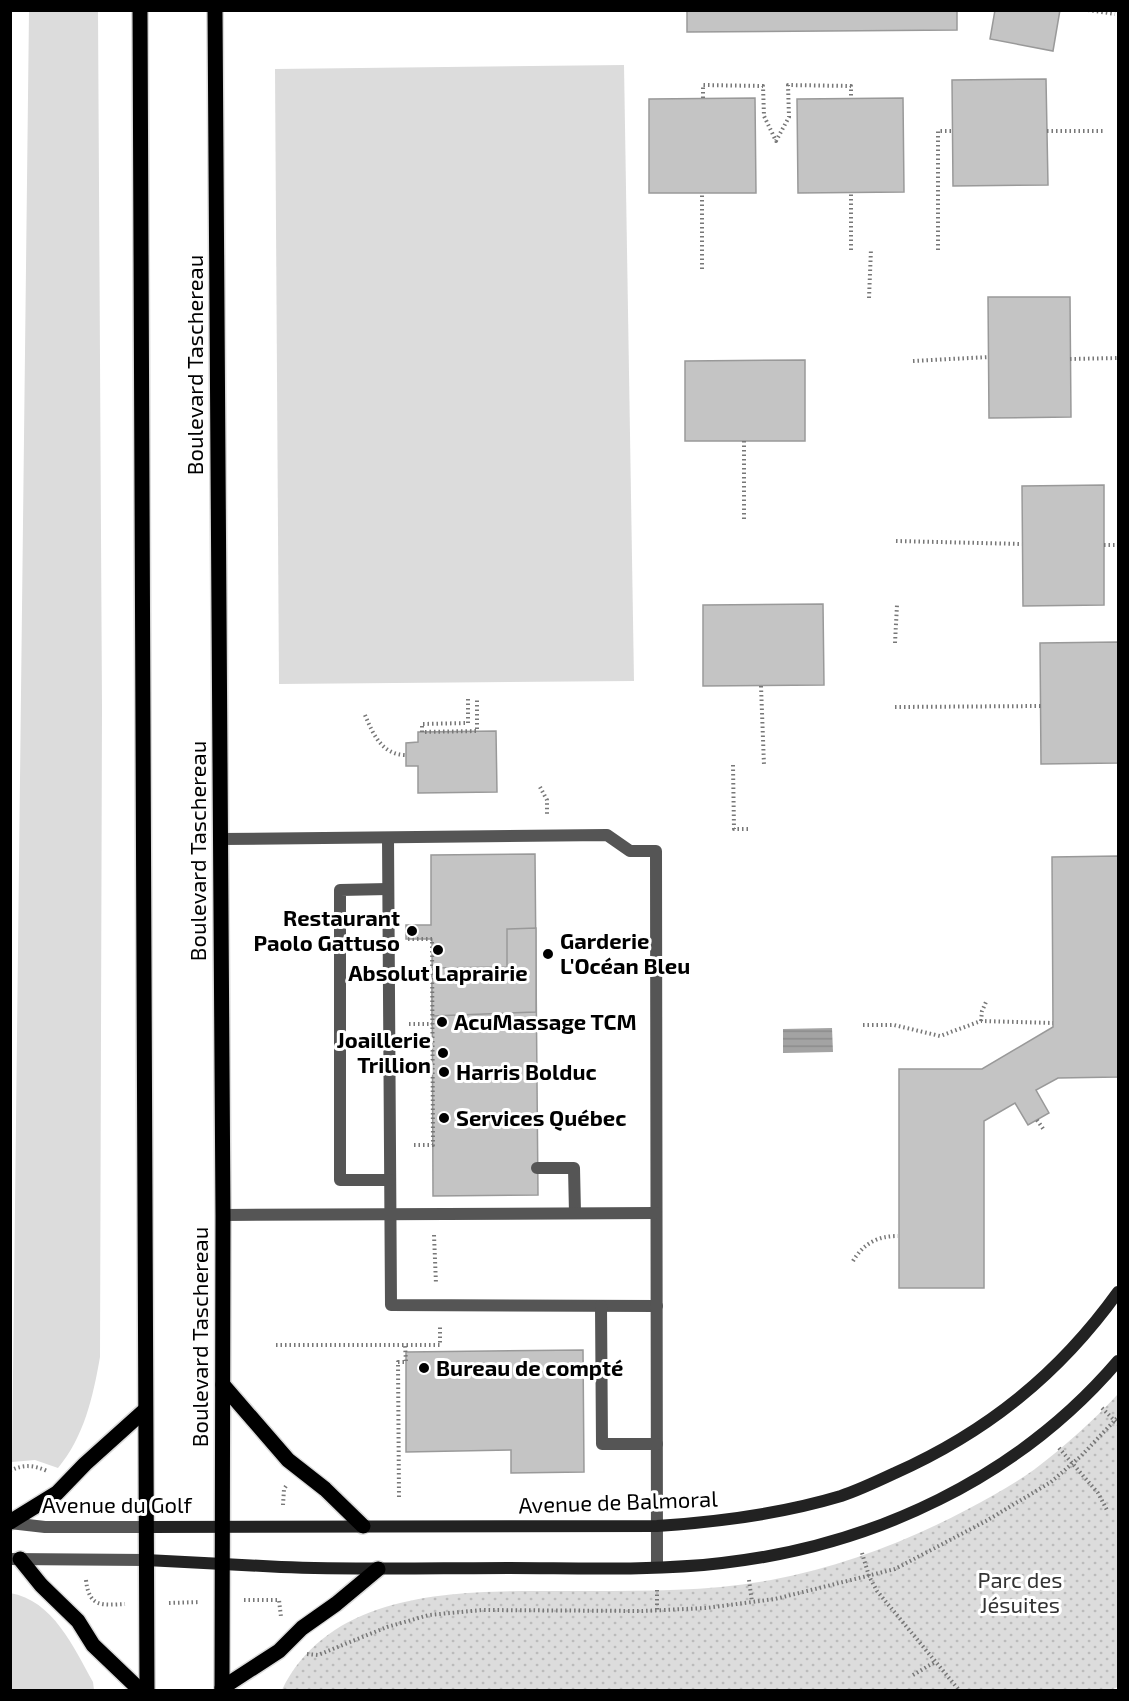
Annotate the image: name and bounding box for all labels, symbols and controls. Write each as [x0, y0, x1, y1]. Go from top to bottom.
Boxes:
street label: Boulevard Taschereau [181, 255, 207, 475]
street label: Boulevard Taschereau [184, 741, 210, 961]
place label: Restaurant Paolo Gattuso [253, 904, 400, 955]
marker: Restaurant Paolo Gattuso [405, 924, 419, 938]
place label: Garderie L'Océan Bleu [560, 927, 690, 978]
marker: Absolut Laprairie [431, 943, 445, 957]
marker: Garderie L'Océan Bleu [541, 947, 555, 961]
place label: Absolut Laprairie [348, 959, 528, 985]
place label: AcuMassage TCM [454, 1008, 637, 1034]
marker: AcuMassage TCM [435, 1015, 449, 1029]
place label: Joaillerie Trillion [337, 1026, 431, 1077]
marker: Joaillerie Trillion [436, 1046, 450, 1060]
place label: Harris Bolduc [456, 1058, 597, 1084]
marker: Harris Bolduc [437, 1065, 451, 1079]
place label: Services Québec [456, 1104, 626, 1131]
marker: Services Québec [437, 1111, 451, 1125]
street label: Boulevard Taschereau [186, 1227, 212, 1447]
place label: Bureau de compté [436, 1354, 623, 1380]
marker: Bureau de compté [417, 1361, 431, 1375]
street label: Avenue de Balmoral [518, 1485, 719, 1517]
street label: Avenue du Golf [42, 1491, 193, 1517]
park label: Parc des Jésuites [978, 1566, 1062, 1617]

